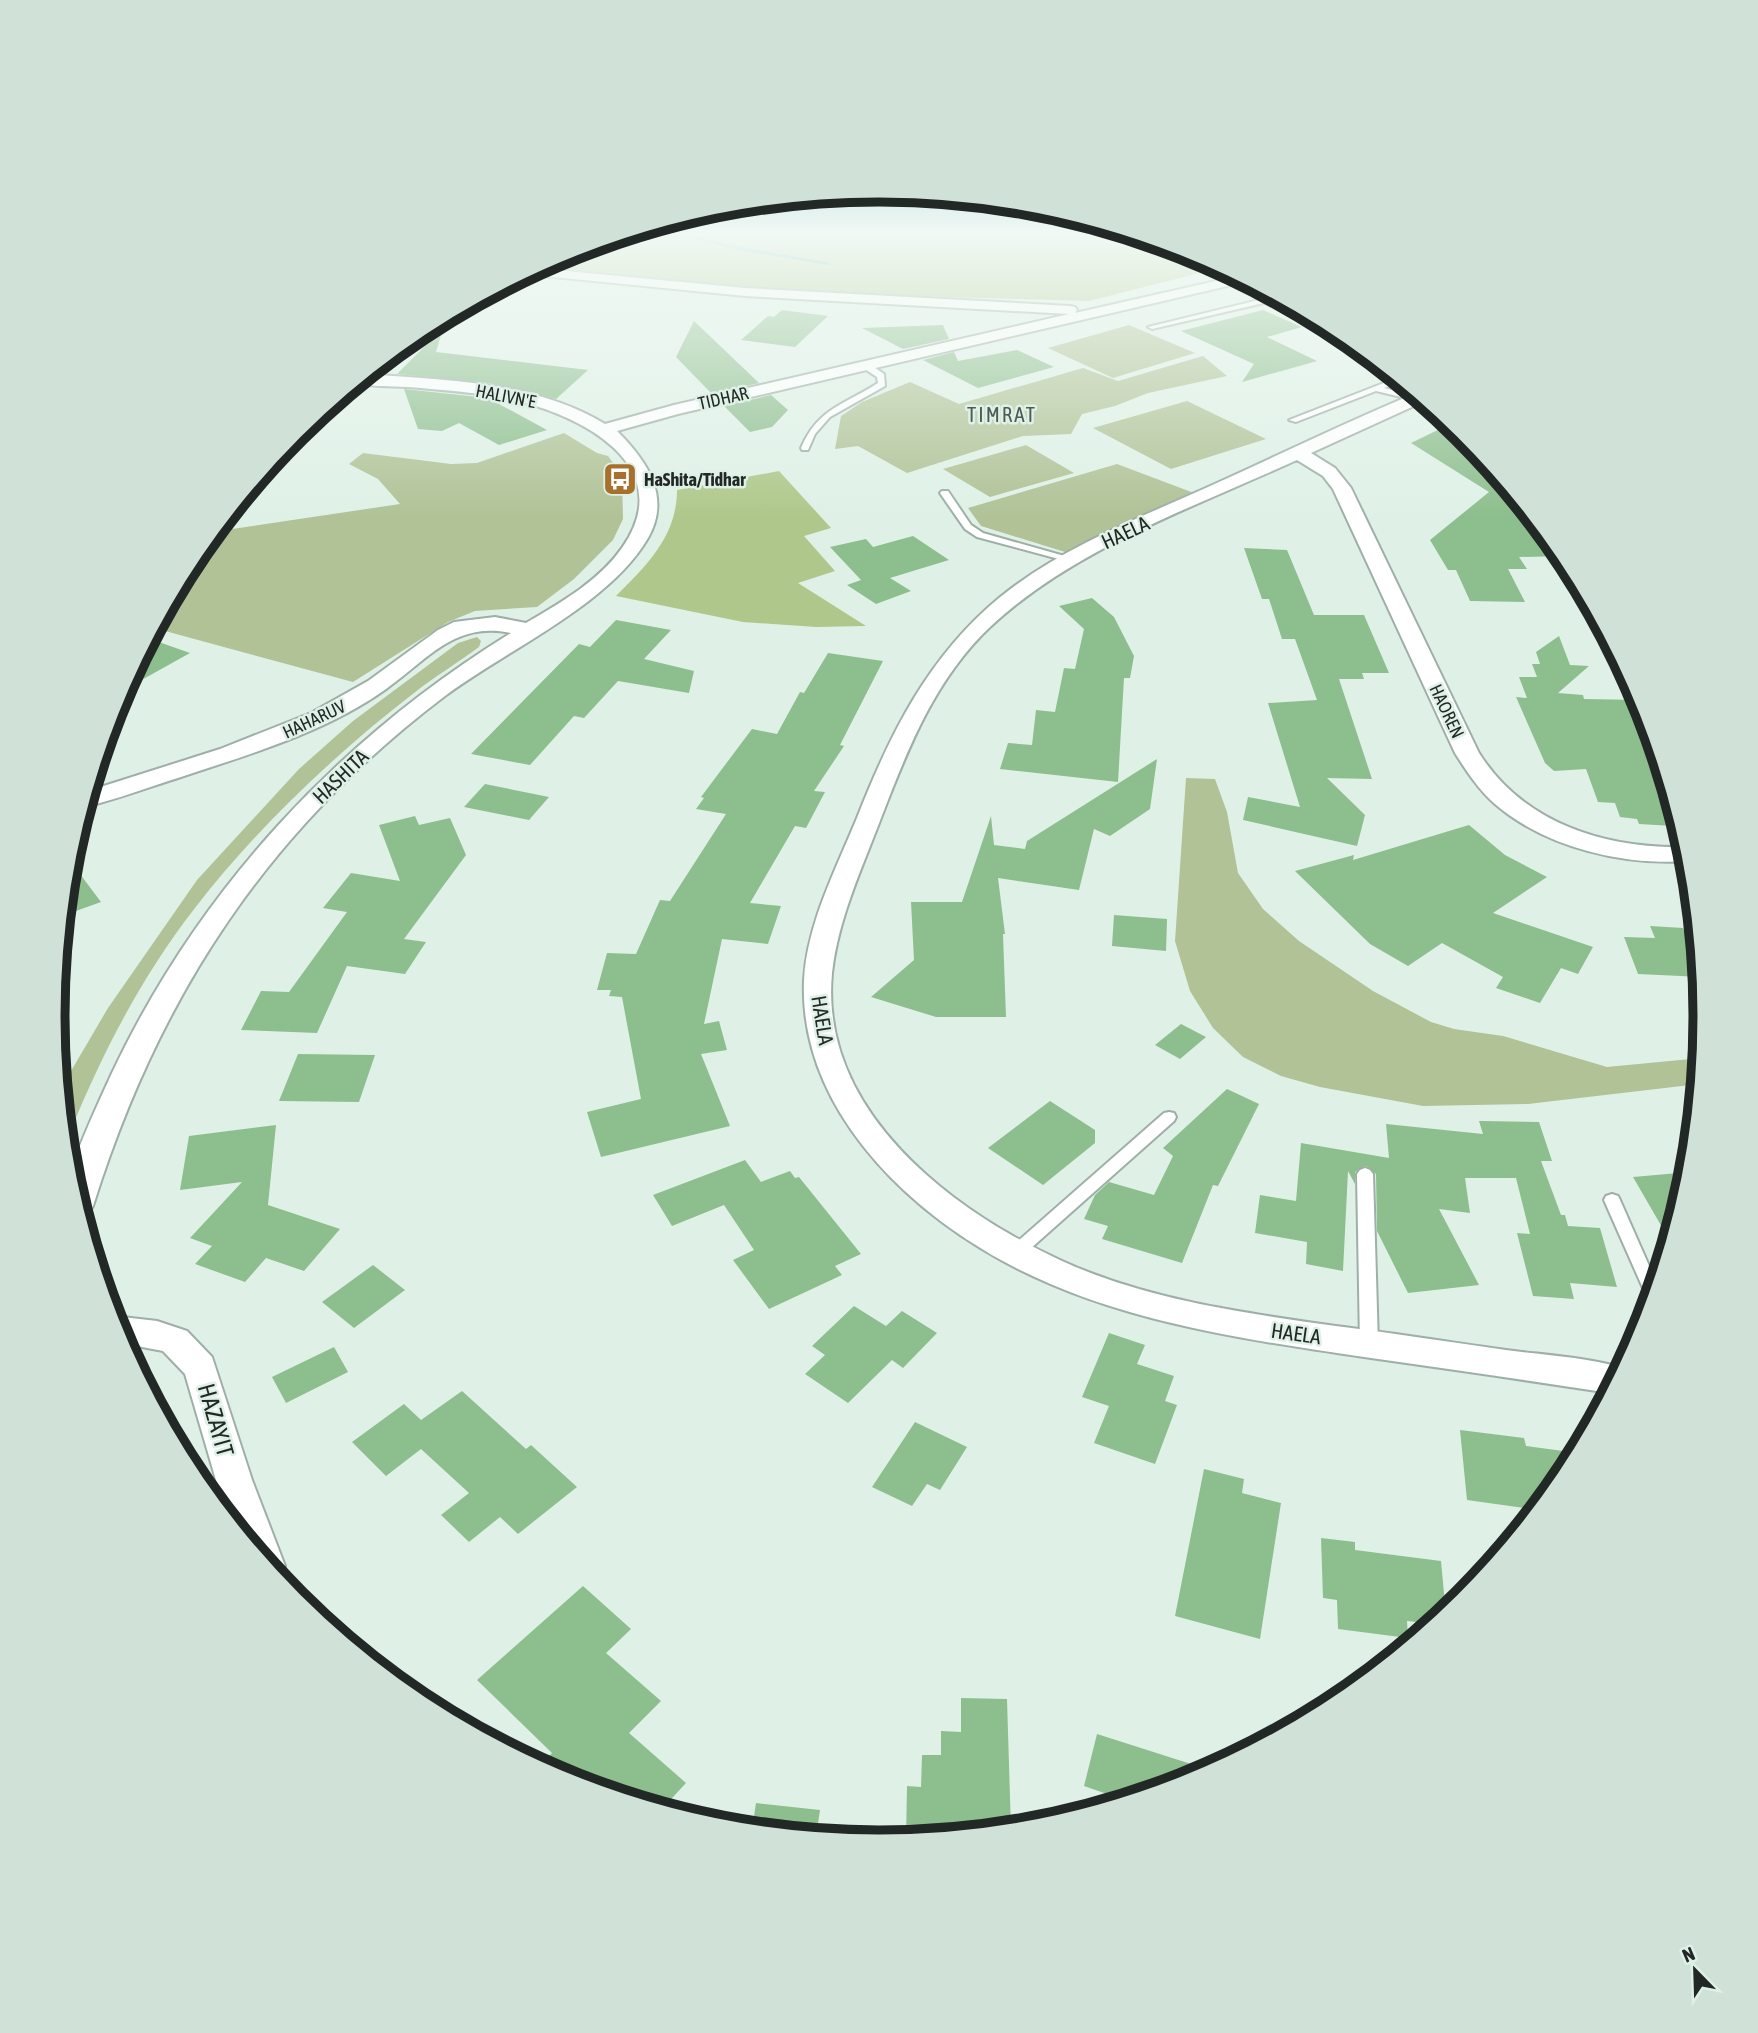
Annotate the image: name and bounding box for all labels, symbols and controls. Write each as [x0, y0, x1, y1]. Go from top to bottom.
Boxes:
street label: HALIVN'E [474, 380, 538, 412]
street label: TIDHAR [696, 382, 750, 414]
district label: TIMRAT [967, 402, 1037, 426]
bus stop icon: HaShita/Tidhar [601, 460, 639, 498]
place label: HaShita/Tidhar [644, 469, 746, 490]
street label: HAELA [1097, 510, 1153, 553]
street label: HAOREN [1425, 681, 1469, 741]
street label: HAHARUV [279, 695, 349, 743]
street label: HASHITA [307, 743, 373, 808]
street label: HAELA [807, 994, 839, 1047]
street label: HAELA [1270, 1318, 1323, 1348]
street label: HAZAYIT [193, 1381, 239, 1460]
north arrow [1660, 1935, 1730, 2005]
text: N [1679, 1942, 1698, 1967]

